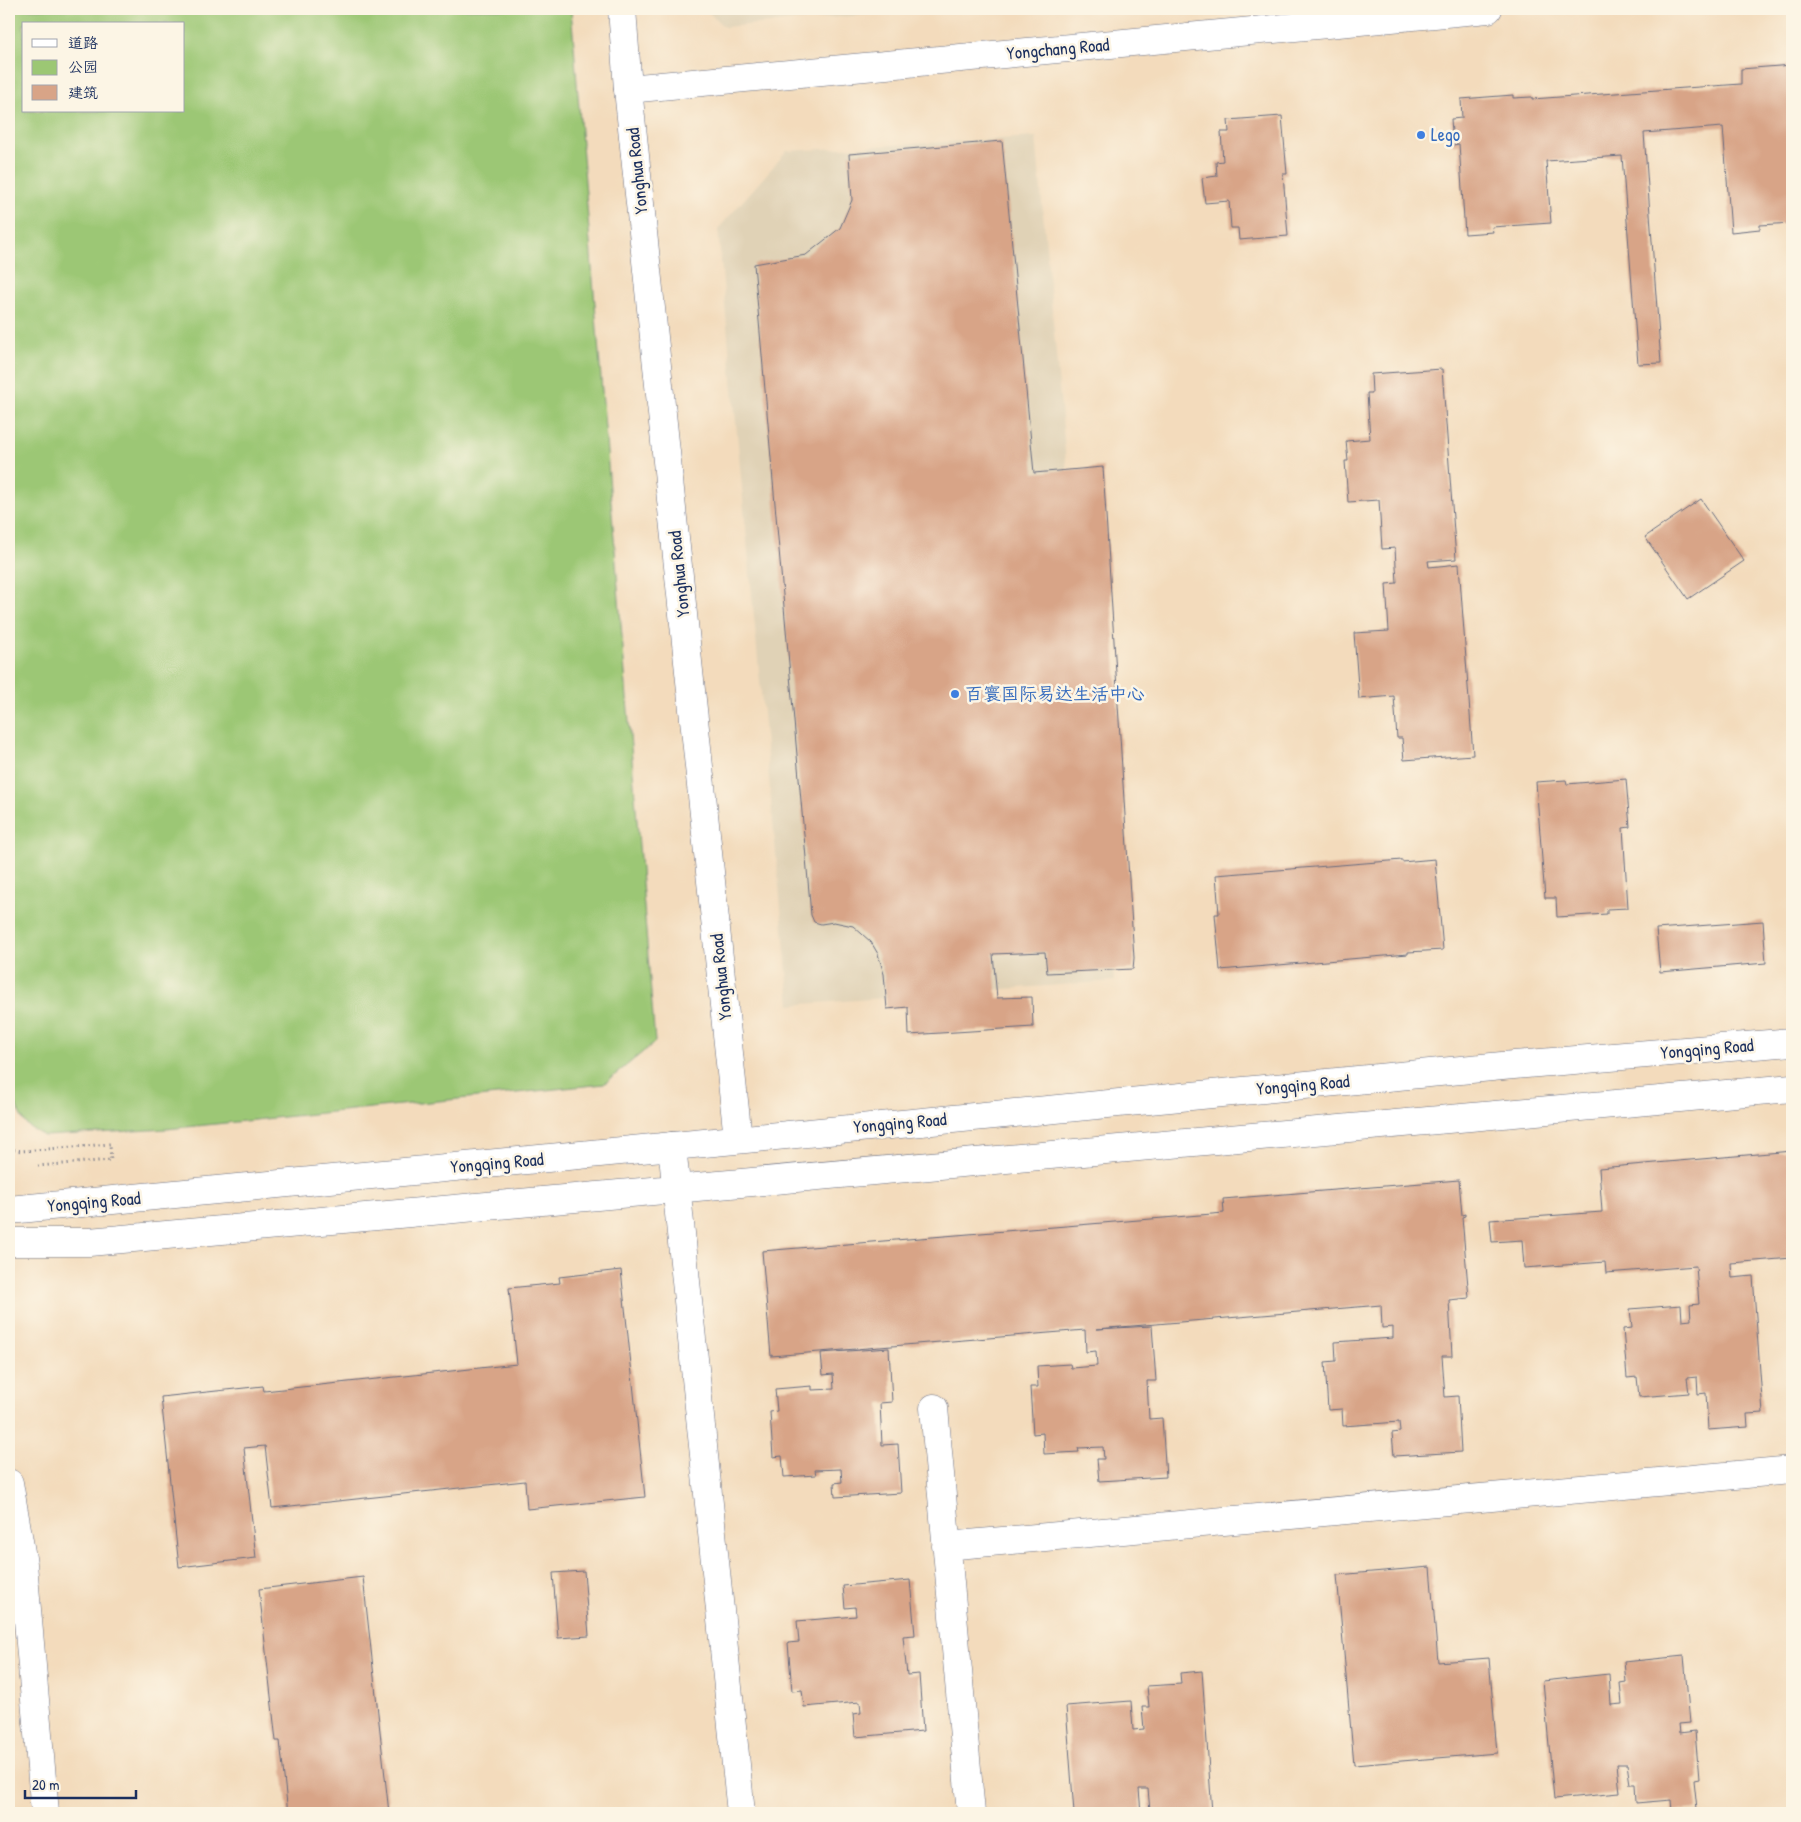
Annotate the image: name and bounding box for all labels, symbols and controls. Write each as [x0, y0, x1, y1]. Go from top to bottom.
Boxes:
legend [22, 22, 185, 112]
text: 道路 [68, 32, 98, 53]
street label: Yongchang Road [1006, 32, 1110, 65]
text: 公园 [68, 56, 98, 77]
text: 建筑 [68, 82, 98, 103]
place label: Lego [1431, 122, 1460, 147]
street label: Yonghua Road [620, 127, 653, 216]
marker: Lego [1415, 129, 1427, 141]
street label: Yonghua Road [662, 530, 695, 619]
place label: 百寰国际易达生活中心 [965, 681, 1145, 706]
marker: 百寰国际易达生活中心 [949, 688, 961, 700]
street label: Yonghua Road [704, 933, 737, 1022]
street label: Yongqing Road [1659, 1032, 1755, 1065]
street label: Yongqing Road [1255, 1068, 1351, 1101]
street label: Yongqing Road [852, 1106, 948, 1139]
street label: Yongqing Road [449, 1146, 545, 1179]
street label: Yongqing Road [46, 1185, 142, 1218]
scale bar [25, 1767, 136, 1799]
text: 20 m [32, 1774, 59, 1795]

